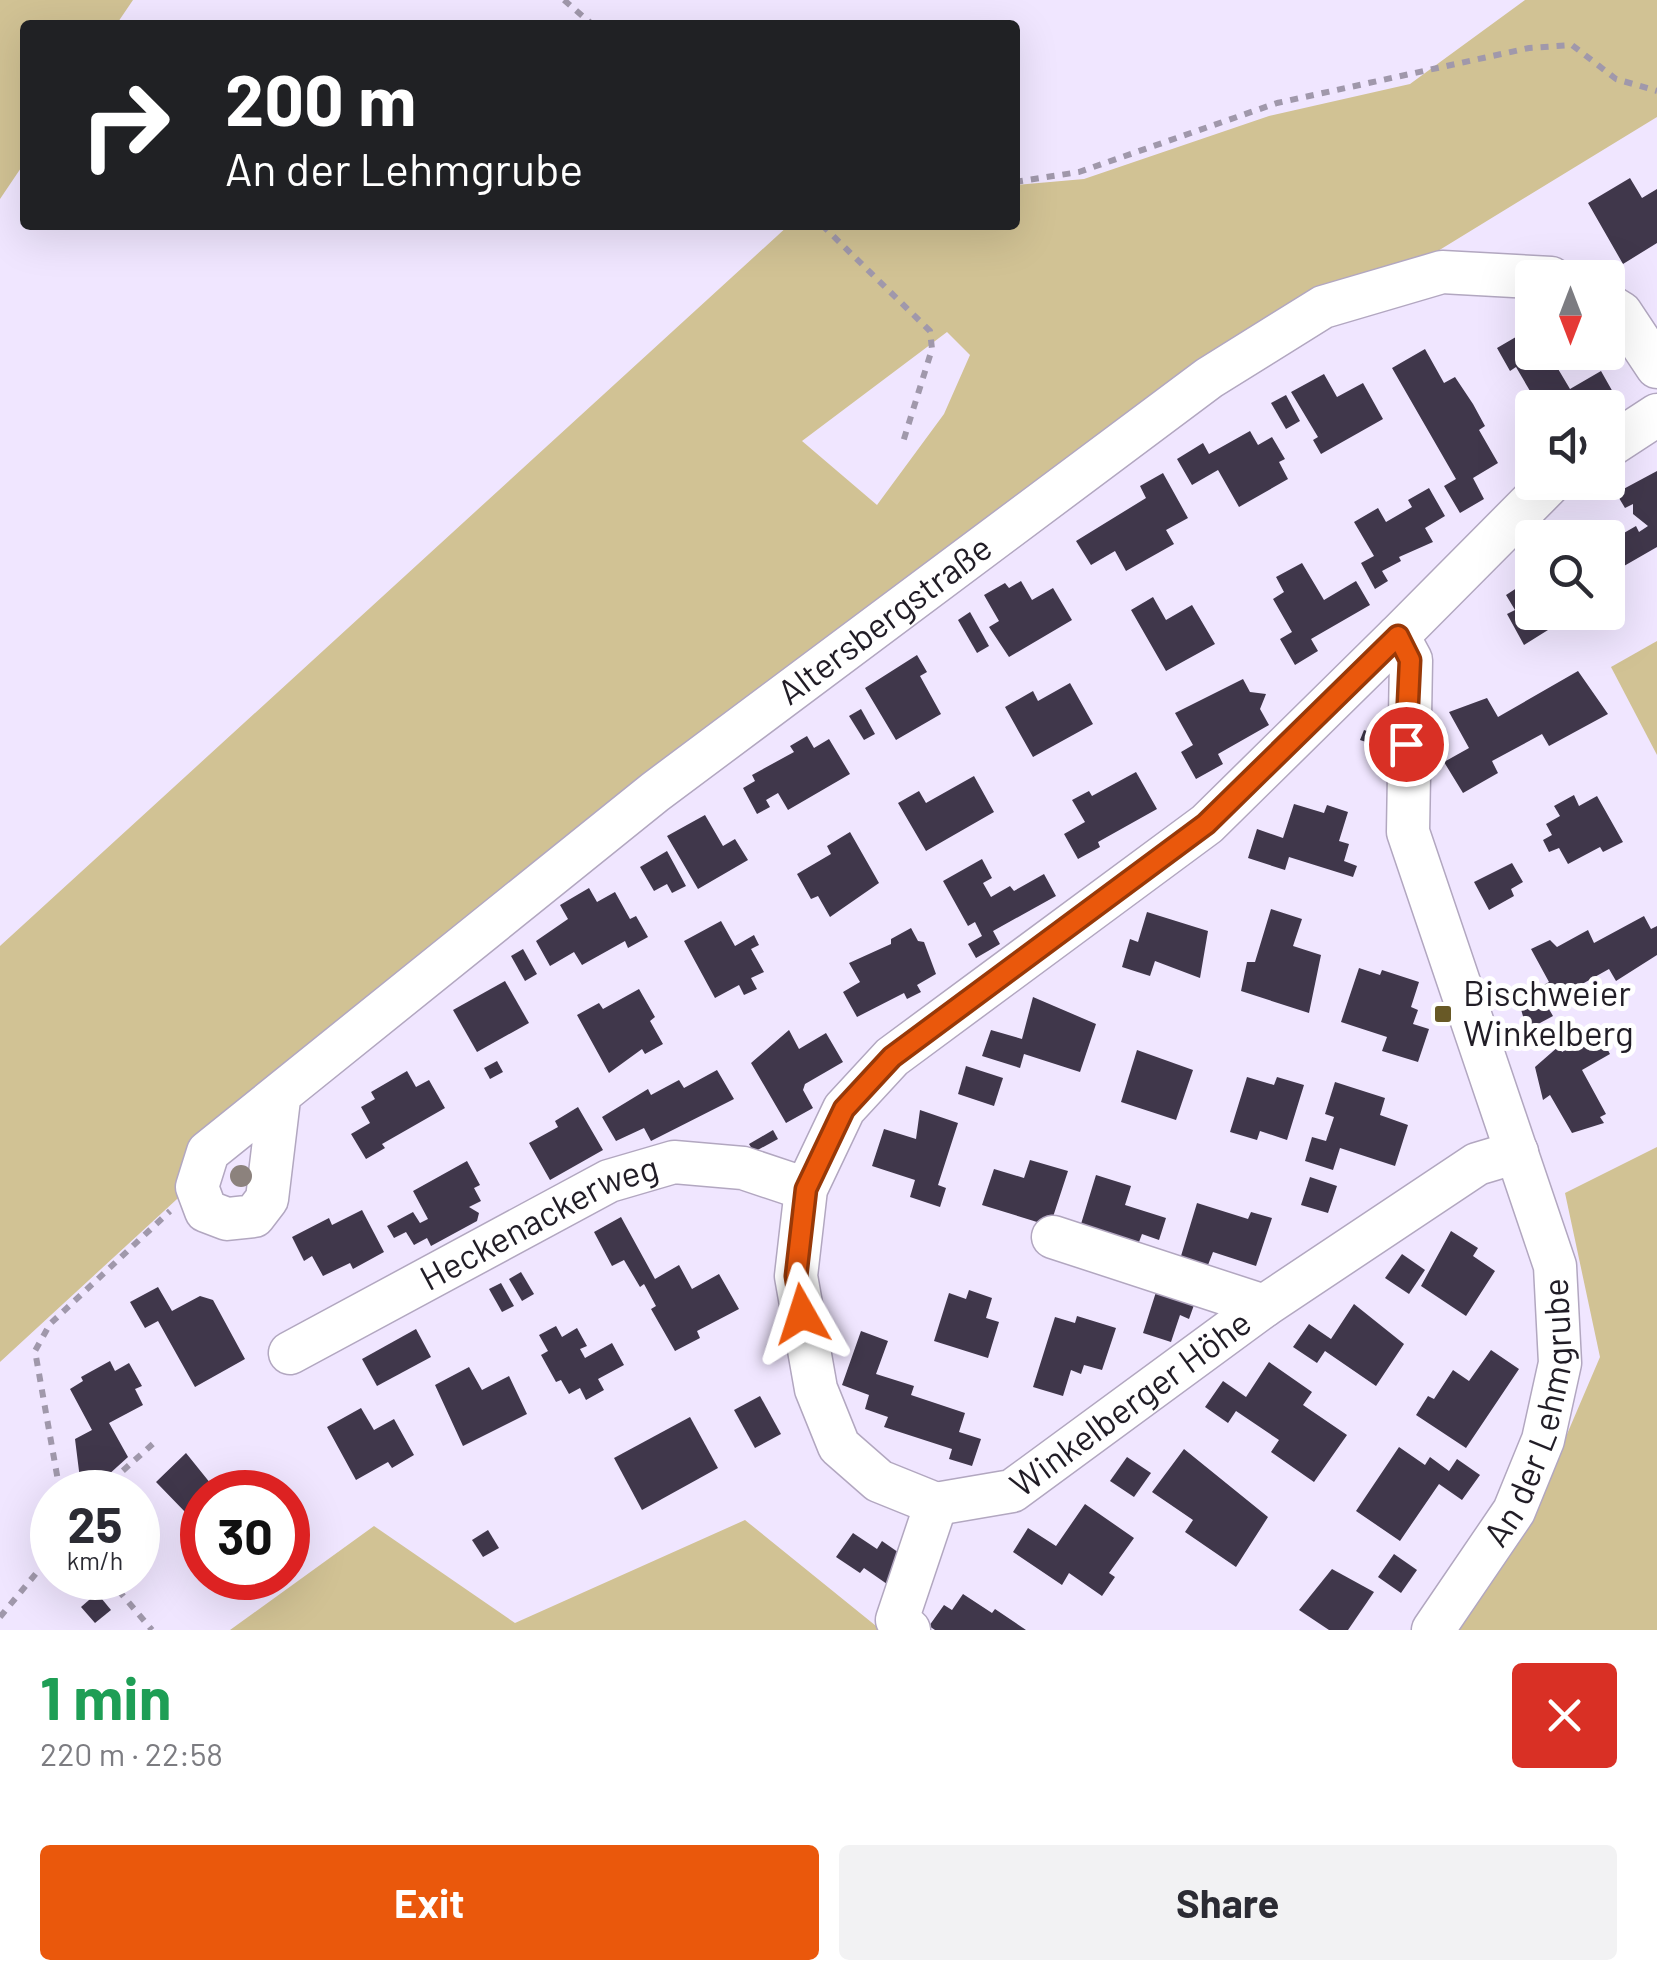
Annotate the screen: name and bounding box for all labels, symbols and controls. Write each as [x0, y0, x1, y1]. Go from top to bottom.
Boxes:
text: 200 m [225, 56, 416, 140]
icon: right [60, 60, 190, 190]
text: An der Lehmgrube [225, 141, 583, 195]
north arrow [1515, 260, 1625, 370]
map controls [1515, 260, 1625, 630]
button: sound [1515, 390, 1625, 500]
button: search [1515, 520, 1625, 630]
street label: Altersbergstraße [768, 525, 999, 712]
pin [1364, 702, 1449, 787]
icon: arrive [1379, 717, 1434, 772]
place label: Bischweier Winkelberg [1463, 971, 1634, 1053]
marker: Bischweier Winkelberg [1432, 1003, 1454, 1025]
street label: Heckenackerweg [412, 1145, 663, 1298]
position arrow [750, 1262, 854, 1366]
street label: An der Lehmgrube [1473, 1277, 1579, 1553]
street label: Winkelberger Höhe [1001, 1300, 1258, 1504]
speed limit sign: 30 [180, 1470, 310, 1600]
text: 25 [68, 1493, 122, 1553]
text: km/h [67, 1545, 123, 1575]
text: 1 min [40, 1660, 171, 1732]
button: close [1512, 1663, 1617, 1768]
text: 220 m · 22:58 [40, 1734, 223, 1772]
button: Exit [40, 1845, 819, 1960]
button: Share [839, 1845, 1617, 1960]

